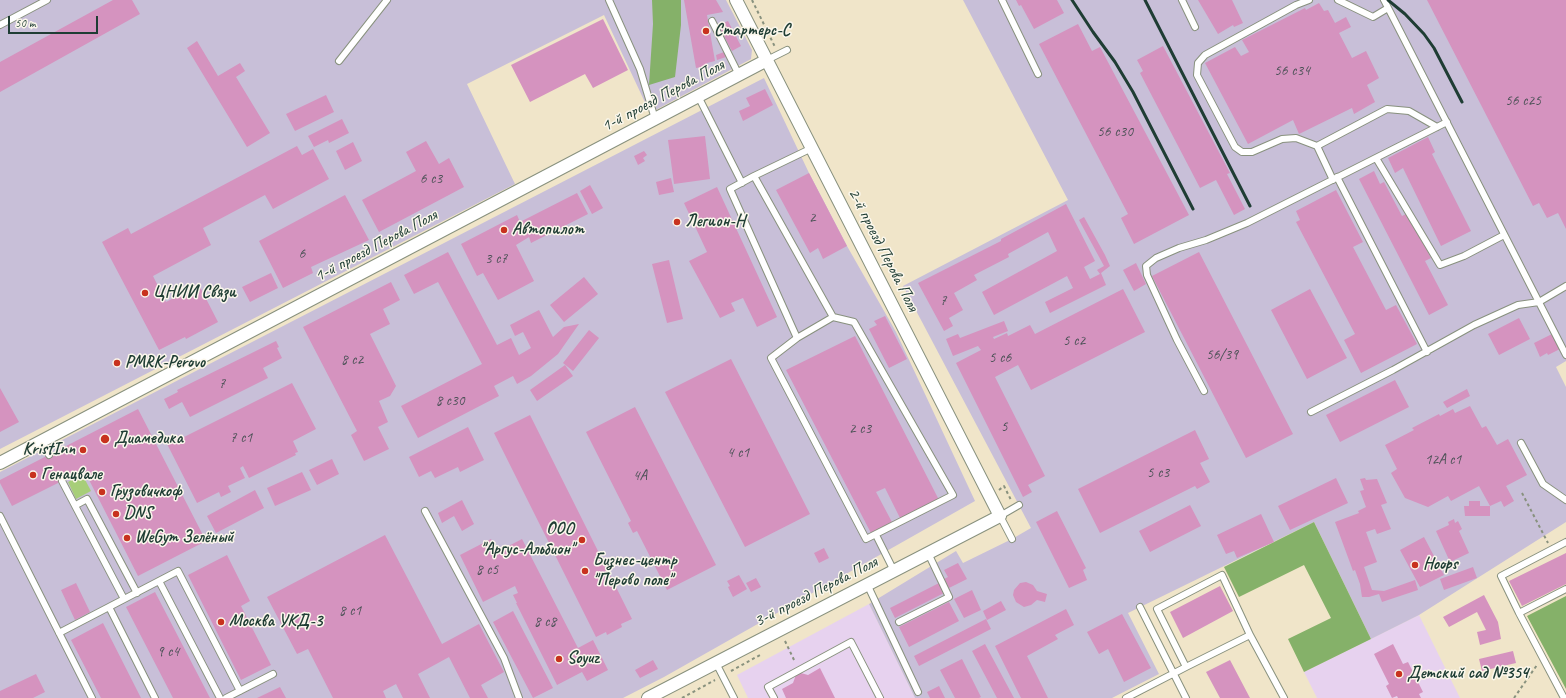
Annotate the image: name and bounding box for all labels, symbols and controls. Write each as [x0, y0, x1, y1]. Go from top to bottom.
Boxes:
scale bar [10, 8, 100, 34]
text: 50 m [15, 15, 35, 31]
place label: Стартерс-С [714, 21, 790, 41]
marker: Стартерс-С [701, 26, 711, 36]
street label: 1-й проезд Перова Поля [598, 55, 728, 137]
house number: 56 с34 [1274, 62, 1310, 80]
house number: 56 с25 [1505, 92, 1541, 110]
house number: 56 с30 [1097, 123, 1133, 141]
house number: 6 с3 [420, 170, 442, 188]
street label: 2-й проезд Перова Поля [843, 185, 923, 315]
street label: 1-й проезд Перова Поля [311, 205, 441, 287]
house number: 2 [809, 209, 815, 227]
place label: Легион-Н [685, 212, 745, 232]
marker: Легион-Н [672, 217, 682, 227]
place label: Автопилот [512, 220, 584, 240]
marker: Автопилот [499, 225, 509, 235]
house number: 6 [299, 245, 305, 263]
house number: 3 с7 [485, 250, 507, 268]
place label: ЦНИИ Связи [153, 283, 236, 303]
marker: ЦНИИ Связи [140, 288, 150, 298]
house number: 7 [940, 292, 946, 310]
house number: 5 с2 [1063, 332, 1085, 350]
house number: 56/39 [1206, 346, 1238, 364]
house number: 5 с6 [989, 349, 1011, 367]
house number: 8 с2 [341, 351, 363, 369]
place label: PMRK-Perovo [125, 353, 205, 373]
marker: PMRK-Perovo [112, 358, 122, 368]
house number: 7 [219, 375, 225, 393]
house number: 8 с30 [435, 392, 465, 410]
house number: 5 [1001, 418, 1007, 436]
house number: 2 с3 [849, 420, 871, 438]
place label: Диамедика [114, 429, 183, 449]
house number: 7 с1 [230, 429, 252, 447]
marker: Диамедика [99, 433, 111, 445]
place label: KristInn [23, 440, 75, 460]
house number: 4 с1 [727, 444, 749, 462]
marker: KristInn [78, 445, 88, 455]
house number: 12А с1 [1425, 451, 1461, 469]
house number: 5 с3 [1147, 464, 1169, 482]
place label: Генацвале [41, 465, 102, 485]
house number: 4А [633, 467, 647, 485]
marker: Генацвале [28, 470, 38, 480]
place label: Грузовичкоф [110, 482, 182, 502]
marker: Грузовичкоф [97, 487, 107, 497]
place label: DNS [124, 504, 152, 524]
marker: DNS [111, 509, 121, 519]
place label: ООО "Аргус-Альбион" [481, 520, 574, 560]
place label: WeGym Зелёный [135, 528, 234, 548]
marker: WeGym Зелёный [122, 533, 132, 543]
marker: ООО "Аргус-Альбион" [577, 535, 587, 545]
place label: Бизнес-центр "Перово поле" [593, 551, 677, 591]
street label: 3-й проезд Перова Поля [751, 552, 881, 632]
place label: Hoops [1423, 555, 1457, 575]
marker: Hoops [1410, 560, 1420, 570]
house number: 8 с5 [476, 561, 498, 579]
marker: Бизнес-центр "Перово поле" [580, 566, 590, 576]
house number: 8 с1 [339, 602, 361, 620]
place label: Москва УКД-3 [229, 612, 322, 632]
house number: 8 с8 [534, 613, 556, 631]
marker: Москва УКД-3 [216, 617, 226, 627]
house number: 9 с4 [157, 643, 179, 661]
place label: Soyuz [567, 649, 599, 669]
marker: Soyuz [554, 654, 564, 664]
place label: Детский сад №354 [1407, 664, 1528, 684]
marker: Детский сад №354 [1394, 669, 1404, 679]

